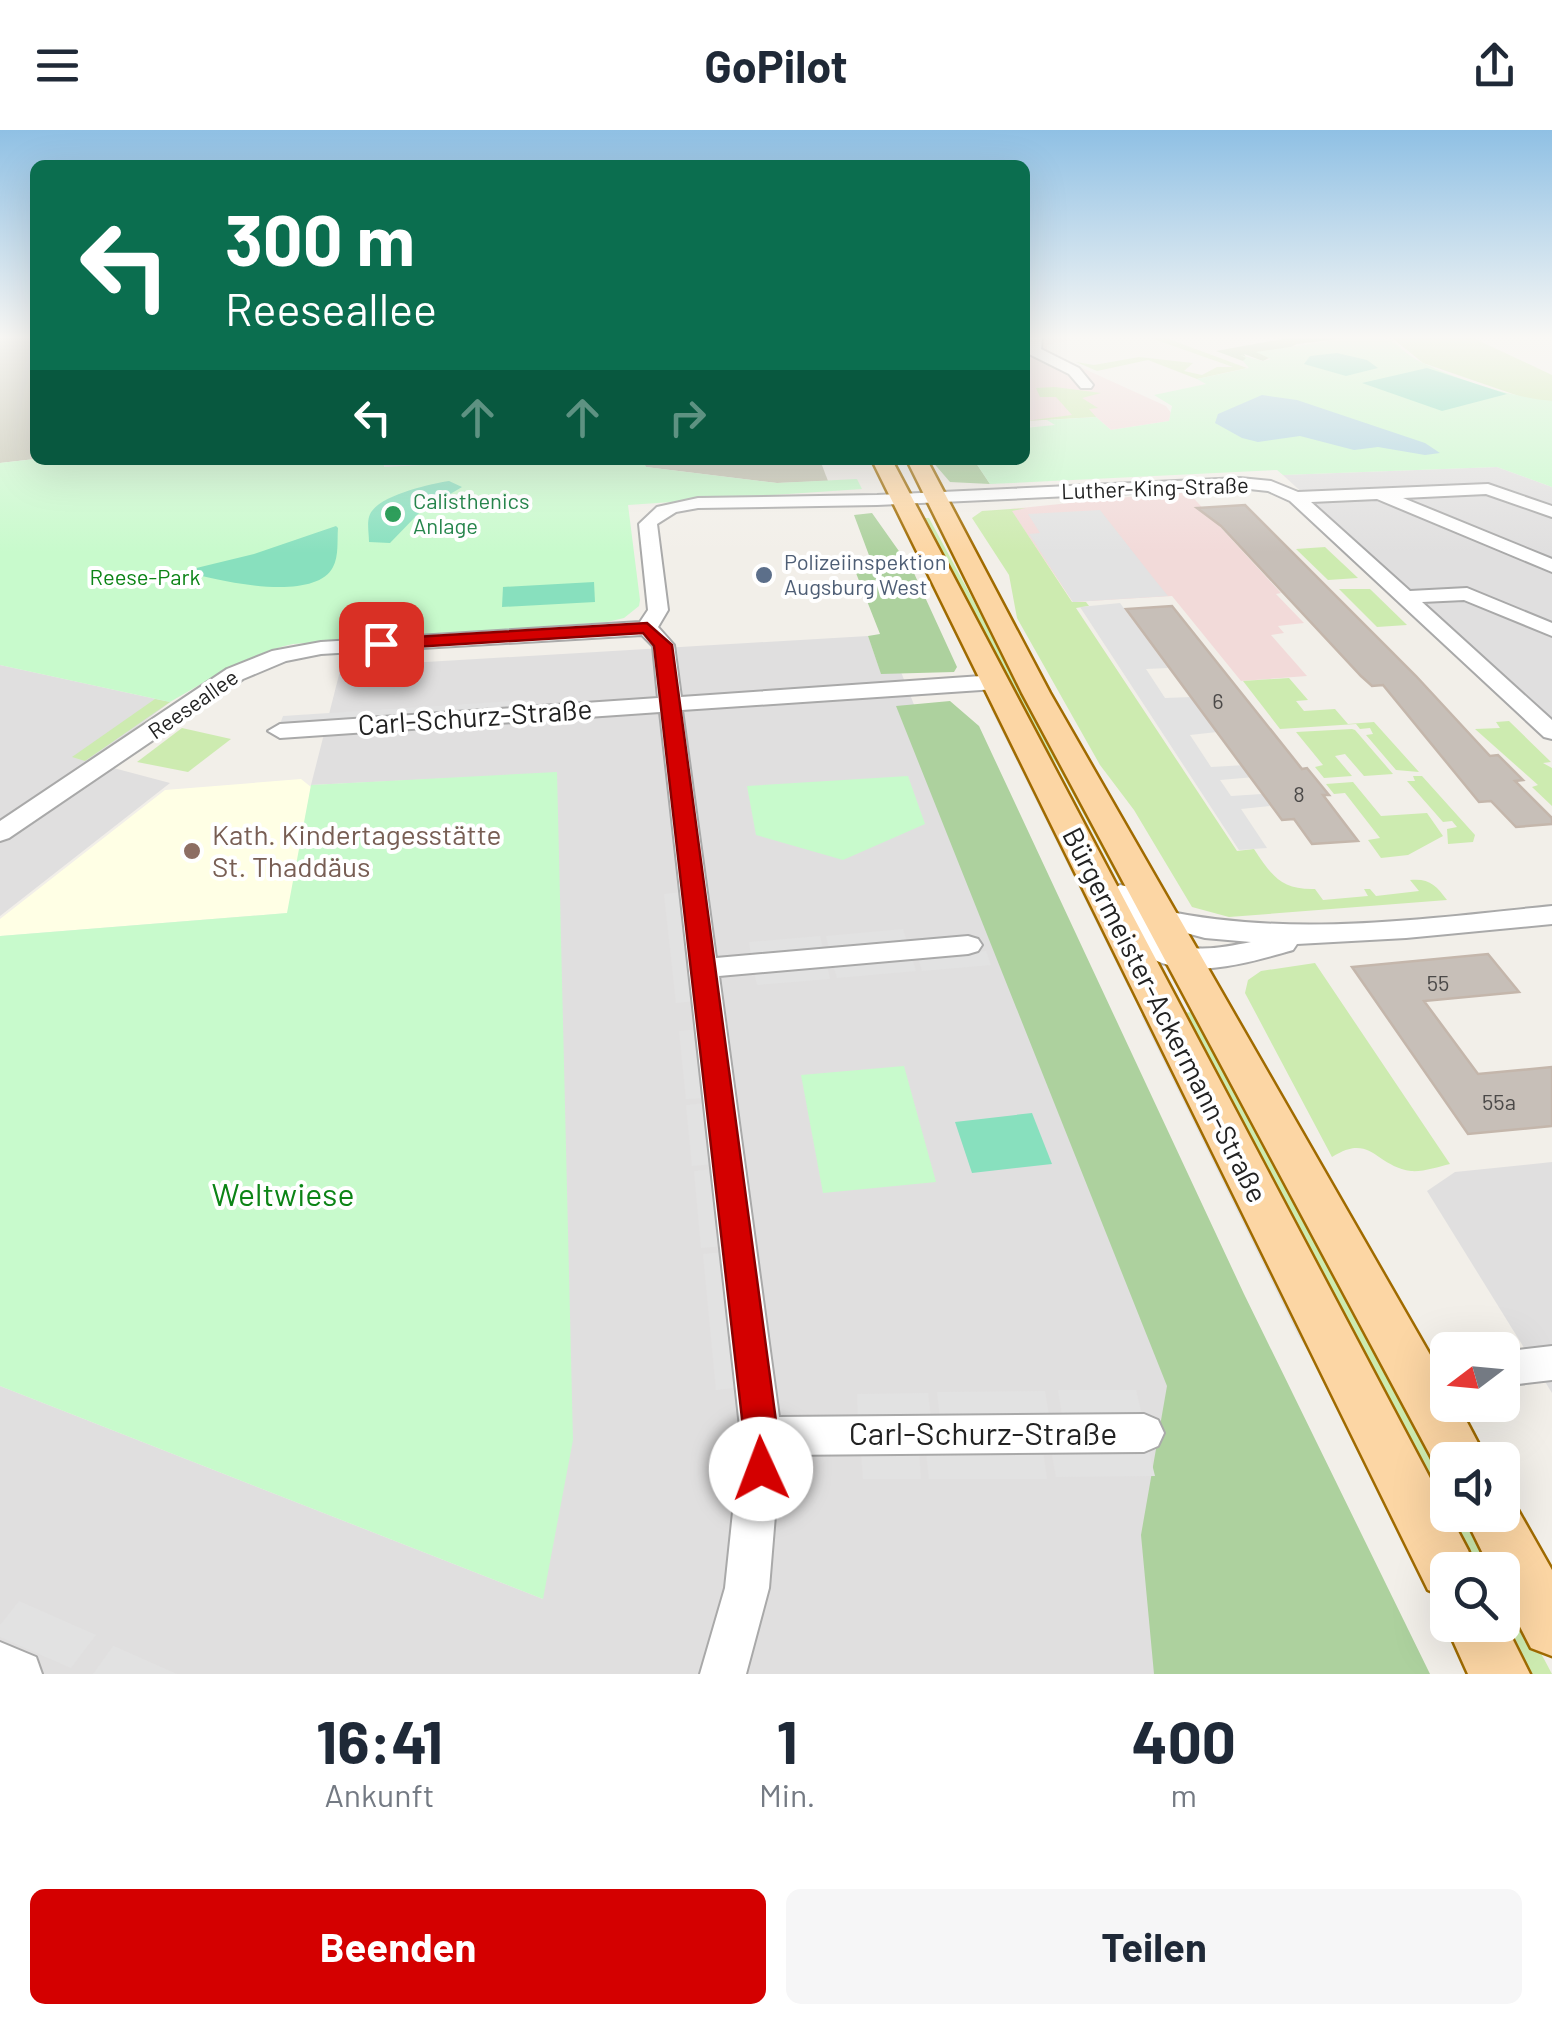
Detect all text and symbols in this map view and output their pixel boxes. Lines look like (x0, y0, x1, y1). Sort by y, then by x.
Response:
icon: menu (30, 38, 85, 93)
text: GoPilot (704, 38, 848, 92)
icon: share (1467, 38, 1522, 93)
text: 300 m (225, 196, 415, 280)
icon: left (60, 200, 190, 330)
text: Reeseallee (225, 281, 437, 335)
icon: left (345, 390, 400, 445)
icon: ahead (450, 390, 505, 445)
icon: ahead (555, 390, 610, 445)
icon: right (660, 390, 715, 445)
street label: Luther-King-Straße (1061, 471, 1249, 503)
place label: Calisthenics Anlage (413, 487, 530, 538)
marker: Calisthenics Anlage (382, 503, 404, 525)
place label: Polizeiinspektion Augsburg West (784, 548, 947, 599)
park label: Reese-Park (90, 563, 200, 589)
marker: Polizeiinspektion Augsburg West (753, 564, 775, 586)
pin (339, 602, 424, 687)
icon: arrive (354, 617, 409, 672)
street label: Reeseallee (143, 663, 242, 744)
house number: 6 (1212, 687, 1224, 713)
street label: Carl-Schurz-Straße (356, 691, 593, 741)
house number: 8 (1293, 780, 1305, 806)
place label: Kath. Kindertagesstätte St. Thaddäus (212, 817, 501, 883)
street label: Bürgermeister-Ackermann-Straße (1056, 821, 1276, 1208)
marker: Kath. Kindertagesstätte St. Thaddäus (181, 840, 203, 862)
house number: 55 (1427, 969, 1449, 995)
house number: 55a (1482, 1088, 1516, 1114)
park label: Weltwiese (211, 1174, 355, 1212)
north arrow (1430, 1332, 1520, 1422)
map controls (1430, 1332, 1520, 1642)
street label: Carl-Schurz-Straße (849, 1413, 1117, 1451)
position arrow (709, 1417, 813, 1521)
button: sound (1430, 1442, 1520, 1532)
button: search (1430, 1552, 1520, 1642)
text: 16:41 (316, 1704, 443, 1776)
text: 1 (777, 1704, 798, 1776)
text: 400 (1131, 1704, 1236, 1776)
text: Ankunft (324, 1775, 435, 1813)
text: Min. (759, 1775, 815, 1813)
text: m (1170, 1775, 1197, 1813)
button: Beenden (30, 1889, 766, 2004)
button: Teilen (786, 1889, 1522, 2004)

